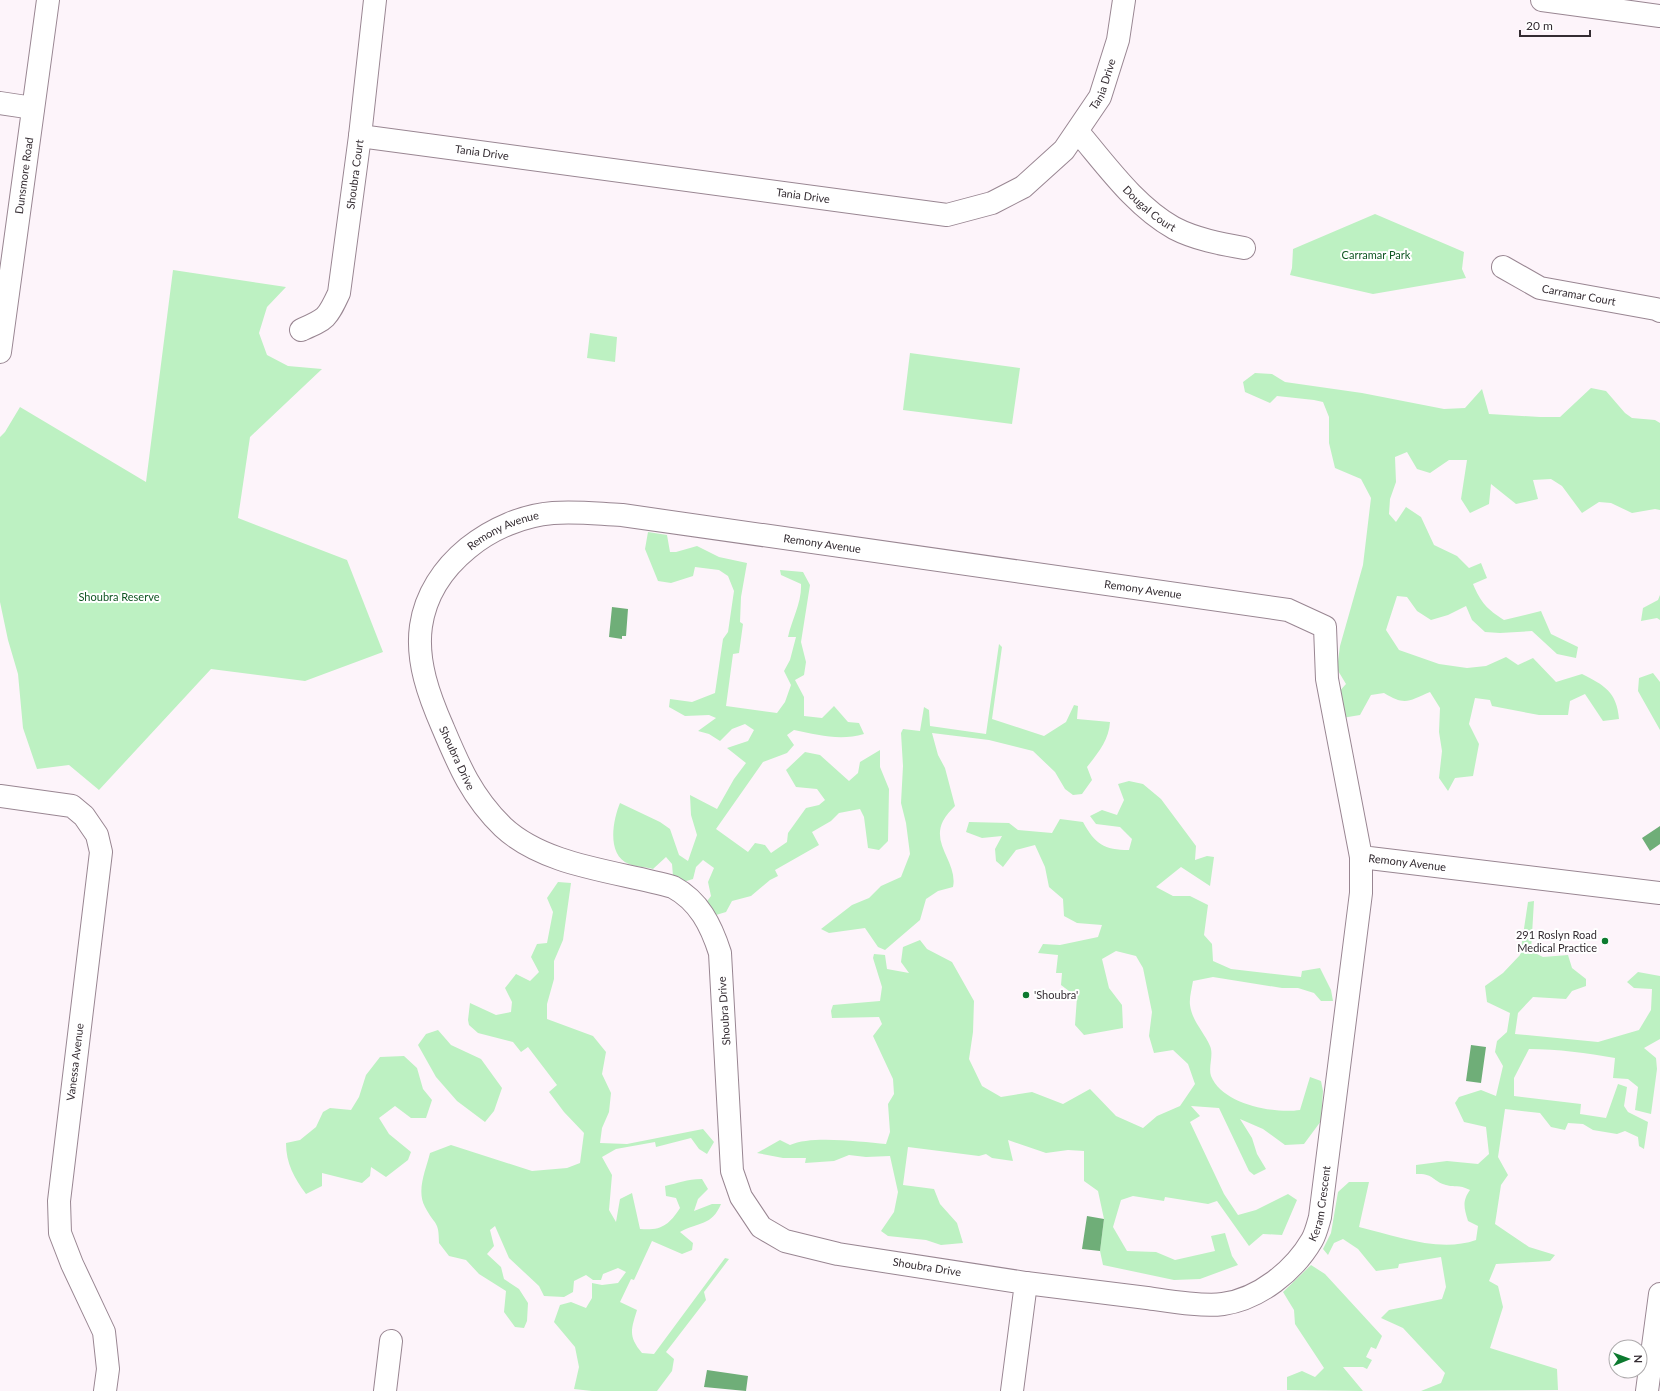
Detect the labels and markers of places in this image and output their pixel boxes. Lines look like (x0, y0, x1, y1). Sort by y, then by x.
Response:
place label: 291 Roslyn Road Medical Practice (1516, 928, 1597, 954)
marker: 291 Roslyn Road Medical Practice (1600, 936, 1610, 946)
place label: 'Shoubra' (1034, 988, 1078, 1001)
marker: 'Shoubra' (1021, 990, 1031, 1000)

